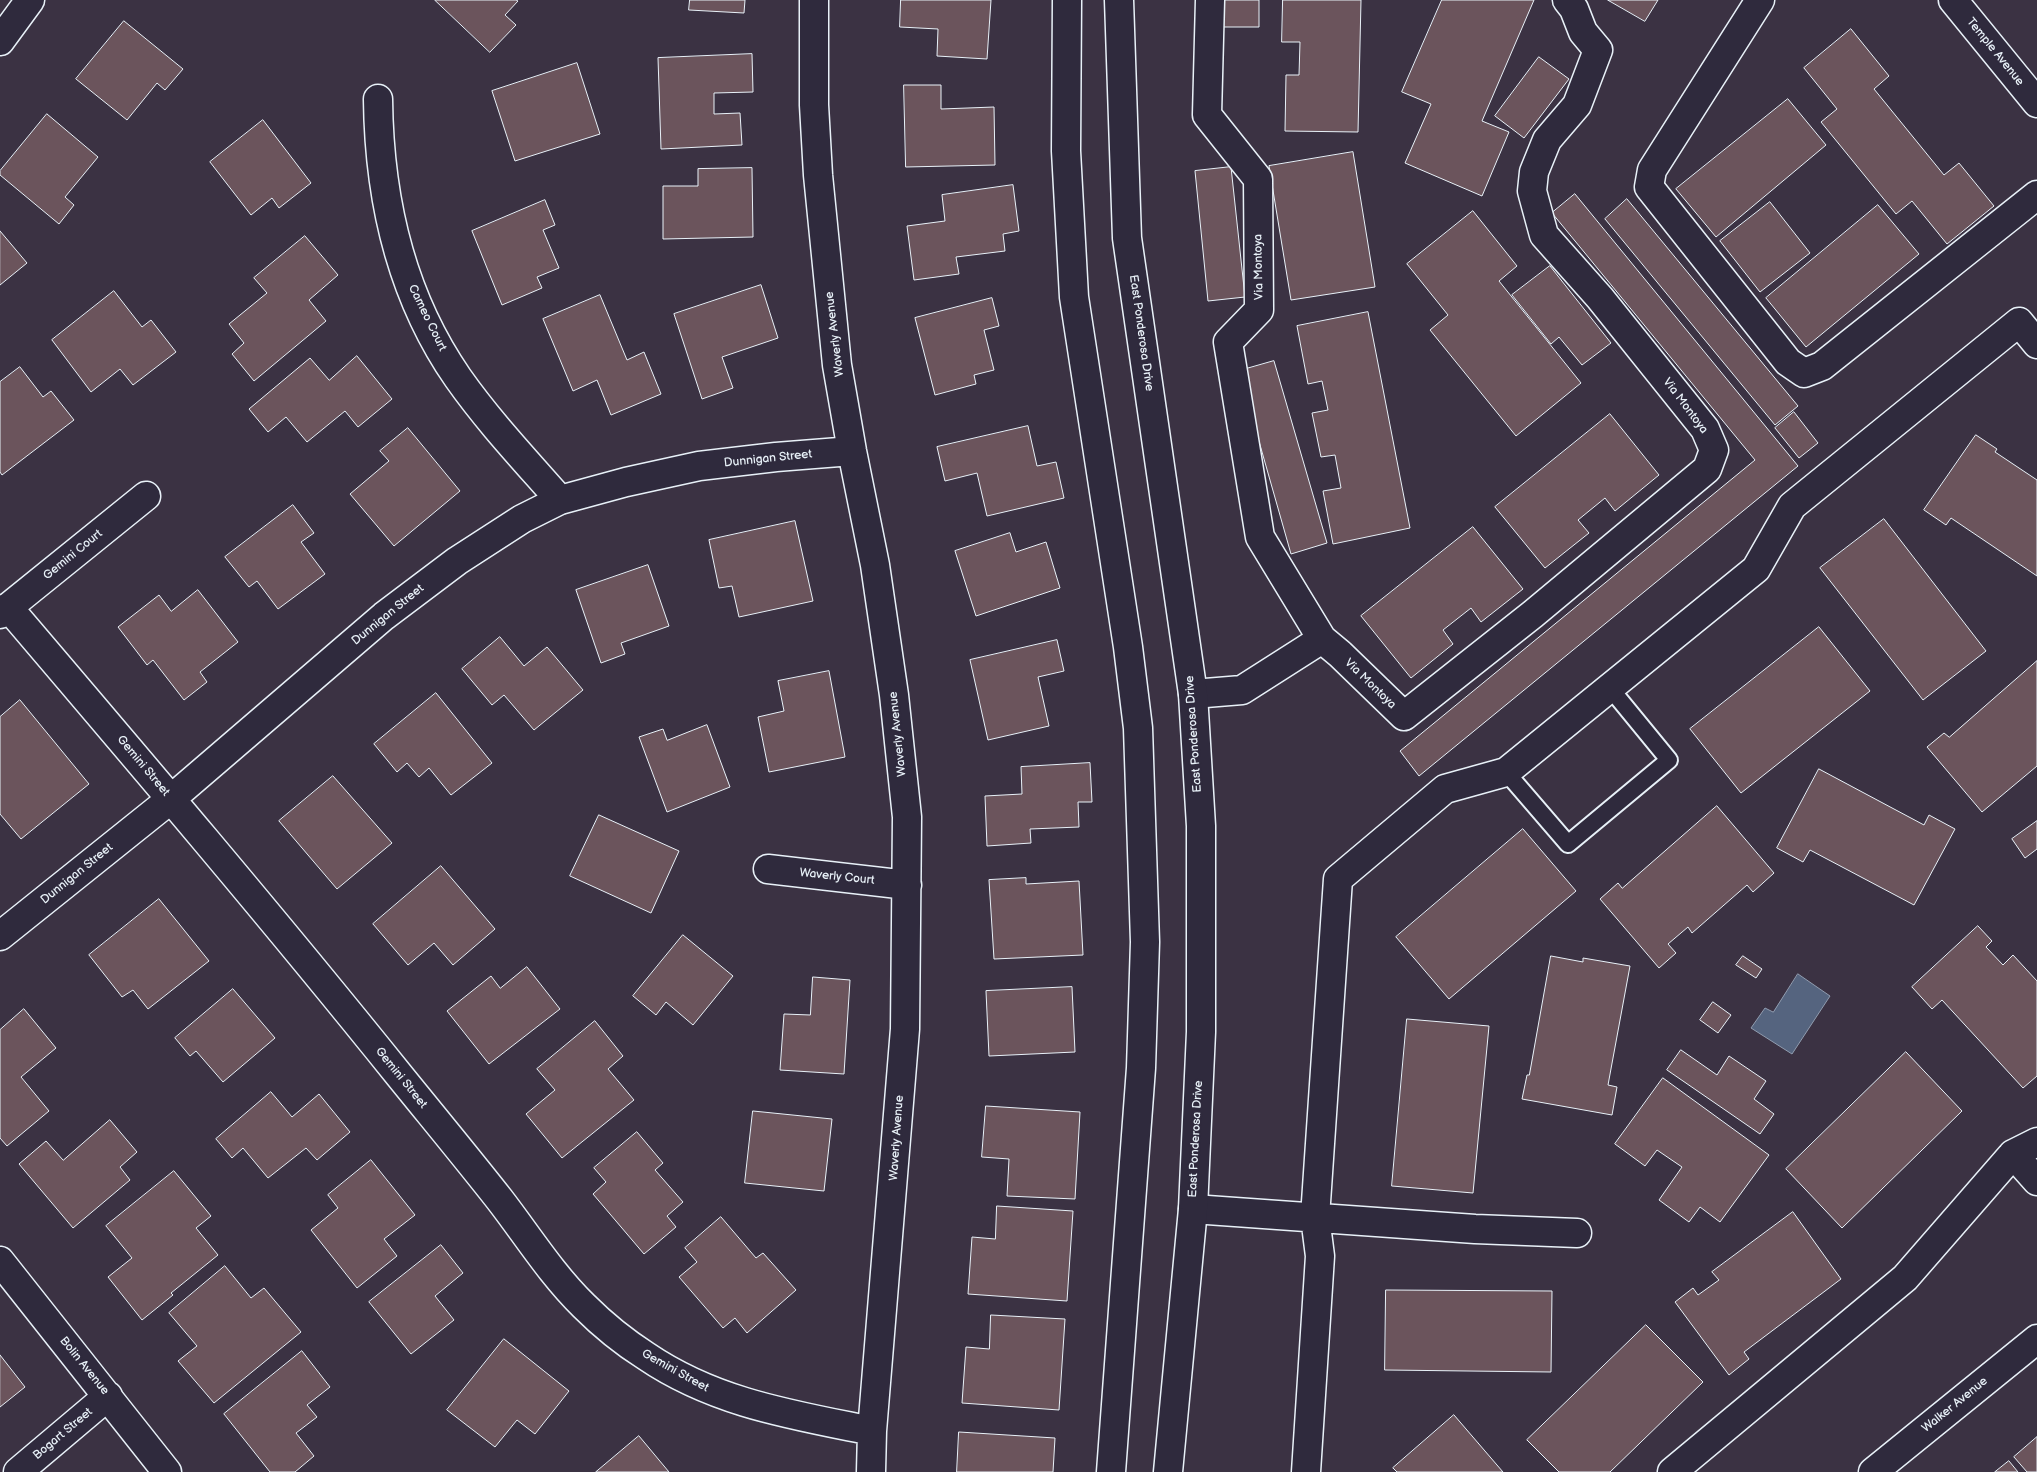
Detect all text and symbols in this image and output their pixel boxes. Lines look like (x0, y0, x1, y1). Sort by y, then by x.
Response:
street label: Temple Avenue (1963, 15, 2027, 89)
street label: Via Montoya (1251, 234, 1267, 300)
street label: East Ponderosa Drive (1126, 274, 1156, 392)
street label: Cameo Court (405, 282, 449, 354)
street label: Waverly Avenue (823, 291, 847, 377)
street label: Via Montoya (1659, 375, 1711, 437)
street label: Dunnigan Street (723, 447, 813, 471)
street label: Gemini Court (41, 527, 105, 583)
street label: Dunnigan Street (349, 582, 427, 648)
street label: Via Montoya (1341, 656, 1399, 712)
street label: East Ponderosa Drive (1183, 675, 1205, 793)
street label: Waverly Avenue (886, 691, 910, 777)
street label: Gemini Street (114, 733, 172, 799)
street label: Dunnigan Street (38, 841, 116, 907)
street label: Waverly Court (799, 866, 875, 888)
street label: Gemini Street (372, 1044, 430, 1112)
street label: East Ponderosa Drive (1186, 1080, 1206, 1198)
street label: Waverly Avenue (887, 1095, 907, 1181)
street label: Bolin Avenue (56, 1334, 112, 1398)
street label: Gemini Street (639, 1347, 711, 1395)
street label: Walker Avenue (1919, 1374, 1991, 1436)
street label: Bogart Street (30, 1405, 96, 1463)

